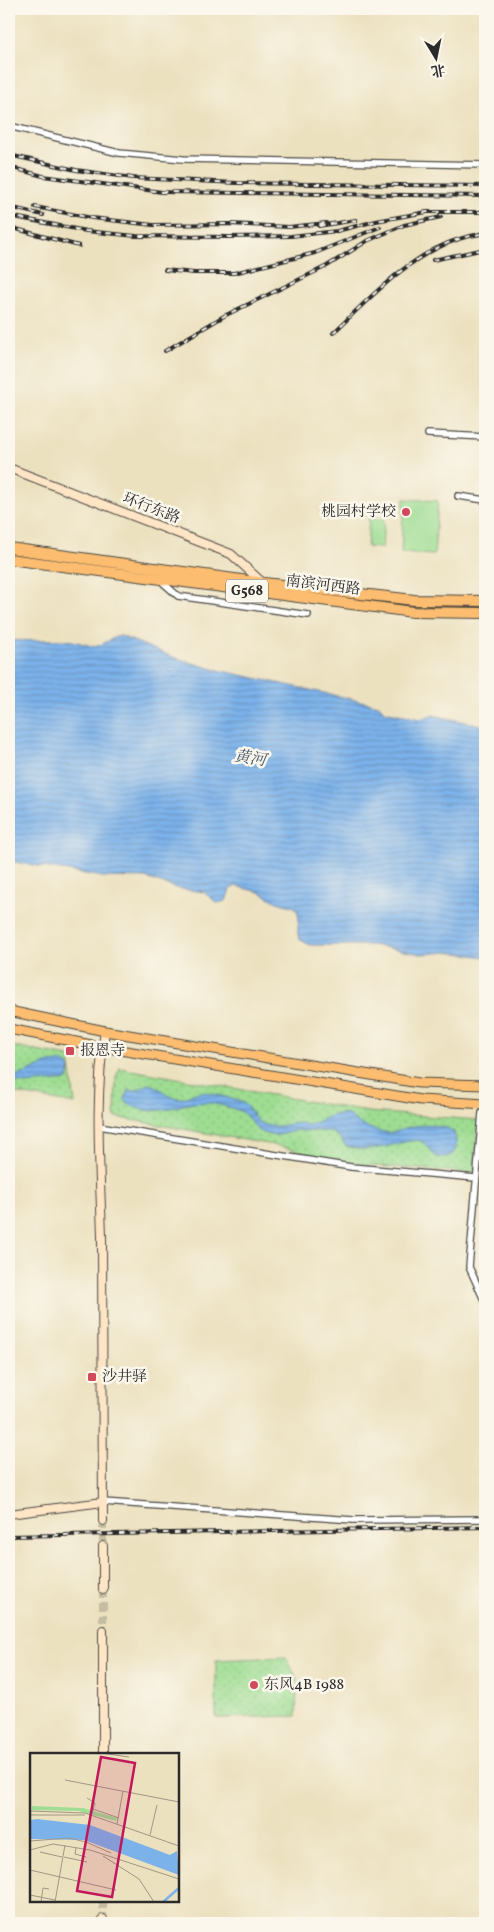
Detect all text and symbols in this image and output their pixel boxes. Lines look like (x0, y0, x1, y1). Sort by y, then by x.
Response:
north arrow (412, 32, 462, 82)
text: 北 (429, 59, 447, 80)
street label: 环行东路 (119, 488, 183, 530)
place label: 桃园村学校 (321, 502, 396, 523)
marker: 桃园村学校 (400, 506, 412, 518)
street label: 南滨河西路 (284, 571, 362, 601)
road number: G568 (226, 580, 268, 602)
water label: 黄河 (232, 746, 270, 773)
place label: 报恩寺 (80, 1041, 125, 1062)
marker: 报恩寺 (64, 1045, 76, 1057)
place label: 沙井驿 (102, 1367, 147, 1388)
marker: 沙井驿 (86, 1371, 98, 1383)
place label: 东风4B 1988 (264, 1675, 344, 1696)
marker: 东风4B 1988 (248, 1679, 260, 1691)
inset map (30, 1753, 179, 1902)

